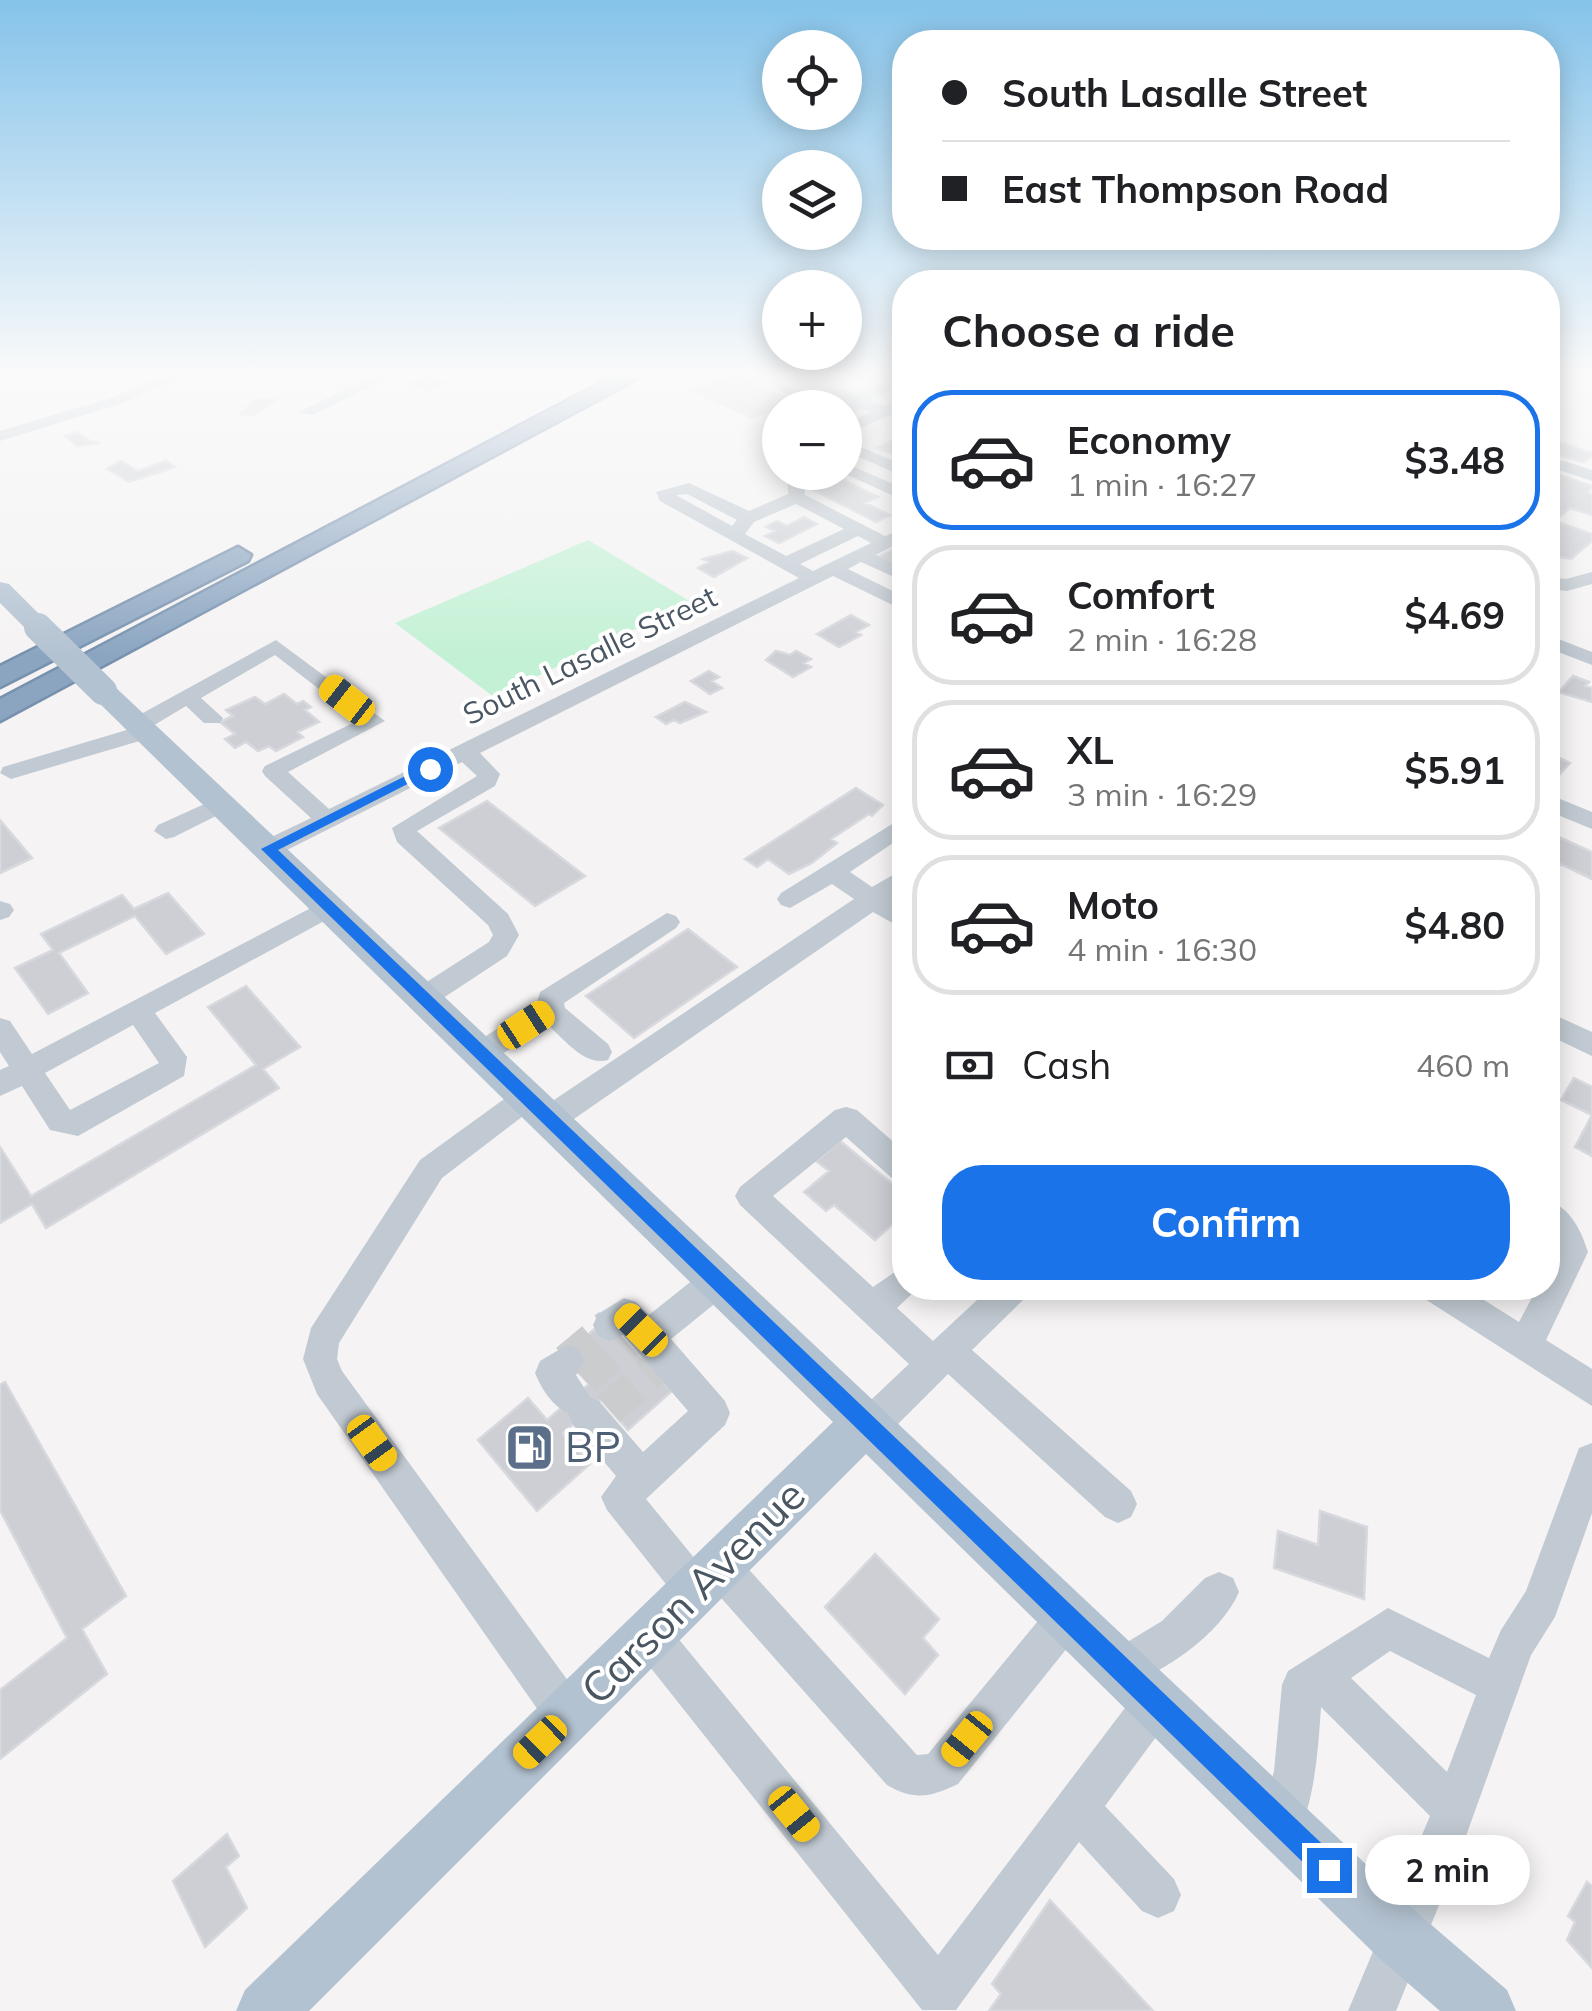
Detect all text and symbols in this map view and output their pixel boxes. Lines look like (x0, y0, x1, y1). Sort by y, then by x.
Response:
map controls (762, 30, 862, 490)
button: locate (762, 30, 862, 130)
text: South Lasalle Street (1002, 69, 1367, 117)
button: layers (762, 150, 862, 250)
text: East Thompson Road (1002, 165, 1389, 213)
button: + (762, 270, 862, 370)
text: Choose a ride (942, 302, 1235, 358)
button: − (762, 390, 862, 490)
icon: car (947, 415, 1037, 505)
text: Economy (1067, 416, 1231, 464)
text: $3.48 (1404, 436, 1505, 484)
text: 1 min · 16:27 (1067, 464, 1257, 504)
icon: car (947, 570, 1037, 660)
text: Comfort (1067, 571, 1215, 619)
street label: South Lasalle Street (456, 577, 723, 733)
text: $4.69 (1404, 591, 1505, 639)
text: 2 min · 16:28 (1067, 619, 1257, 659)
car (314, 670, 380, 730)
icon: car (947, 725, 1037, 815)
text: XL (1067, 726, 1114, 774)
text: $5.91 (1404, 746, 1505, 794)
route start (408, 747, 453, 792)
text: 3 min · 16:29 (1067, 774, 1257, 814)
icon: car (947, 880, 1037, 970)
text: Moto (1067, 881, 1159, 929)
text: $4.80 (1404, 901, 1505, 949)
text: 4 min · 16:30 (1067, 929, 1257, 969)
car (493, 996, 559, 1054)
icon: cash (942, 1038, 997, 1093)
text: Cash (1022, 1041, 1111, 1089)
text: 460 m (1416, 1045, 1510, 1085)
button: Confirm (942, 1165, 1510, 1280)
car (609, 1298, 673, 1362)
car (342, 1410, 402, 1476)
place label: BP (565, 1420, 621, 1473)
fuel station icon: BP (504, 1421, 556, 1473)
street label: Carson Avenue (570, 1469, 816, 1715)
car (936, 1706, 998, 1772)
car (508, 1710, 572, 1774)
car (763, 1781, 825, 1847)
callout: 2 min (1364, 1835, 1529, 1905)
route end (1307, 1848, 1352, 1893)
text: 2 min (1405, 1850, 1490, 1890)

